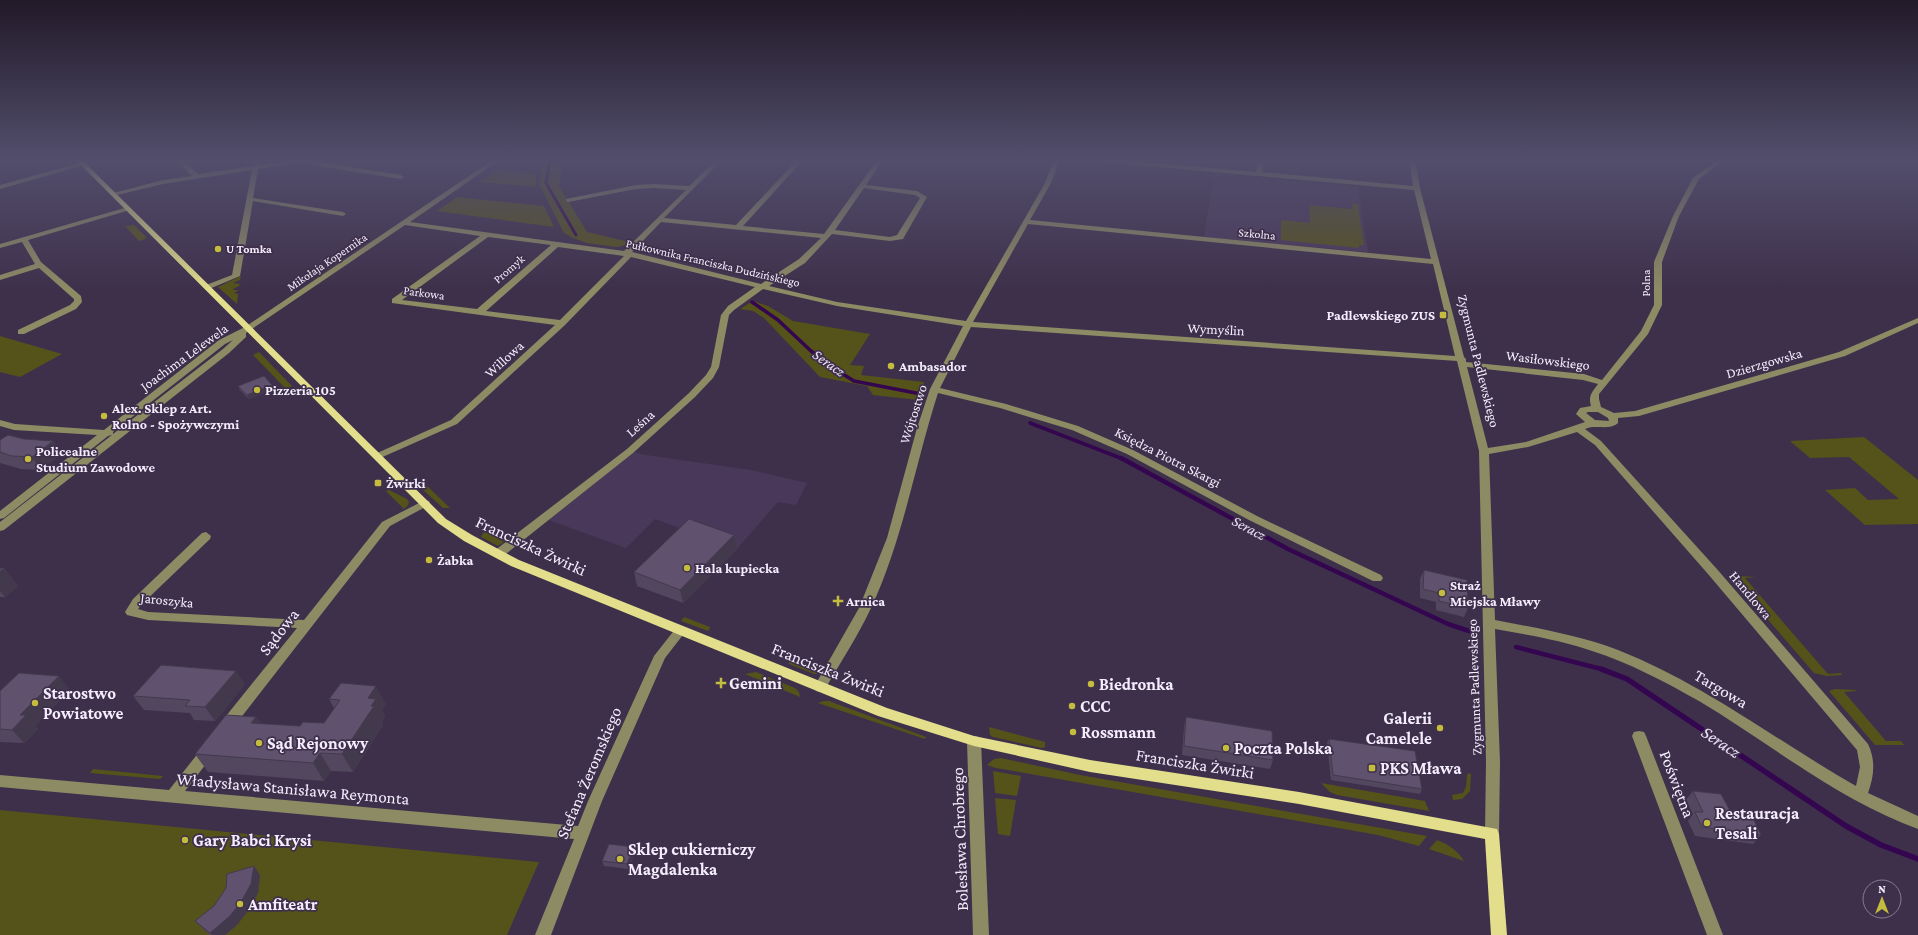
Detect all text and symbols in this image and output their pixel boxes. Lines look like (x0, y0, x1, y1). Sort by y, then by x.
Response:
street label: Szkolna (1238, 225, 1277, 243)
street label: Mikołaja Kopernika (284, 230, 370, 294)
street label: Pułkownika Franciszka Dudzińskiego (625, 236, 801, 290)
place label: U Tomka (226, 242, 272, 256)
marker: U Tomka (213, 244, 223, 254)
street label: Promyk (490, 251, 528, 286)
street label: Polna (1639, 269, 1653, 296)
street label: Parkowa (402, 283, 446, 303)
street label: Zygmunta Padlewskiego (1455, 293, 1503, 429)
place label: Padlewskiego ZUS (1327, 307, 1435, 323)
marker: Padlewskiego ZUS (1438, 310, 1448, 320)
street label: Joachima Lelewela (135, 320, 231, 395)
street label: Wymyślin (1187, 320, 1245, 339)
street label: Willowa (481, 337, 527, 381)
street label: Dzierzgowska (1724, 344, 1804, 381)
water label: Seracz (810, 346, 848, 380)
street label: Wasiłowskiego (1505, 347, 1591, 373)
place label: Ambasador (898, 358, 967, 374)
marker: Ambasador (886, 361, 896, 371)
place label: Pizzeria 105 (265, 382, 336, 398)
street label: Wójtostwo (896, 382, 931, 446)
marker: Pizzeria 105 (252, 385, 262, 395)
place label: Alex. Sklep z Art. Rolno - Spożywczymi (111, 400, 239, 432)
street label: Leśna (623, 406, 658, 440)
marker: Alex. Sklep z Art. Rolno - Spożywczymi (99, 411, 109, 421)
street label: Księdza Piotra Skargi (1112, 423, 1224, 491)
place label: Policealne Studium Zawodowe (36, 443, 155, 475)
marker: Policealne Studium Zawodowe (23, 454, 33, 464)
place label: Żwirki (386, 475, 426, 491)
marker: Żwirki (373, 478, 383, 488)
street label: Franciszka Żwirki (473, 512, 590, 580)
water label: Seracz (1230, 513, 1269, 544)
place label: Żabka (437, 552, 474, 568)
marker: Żabka (424, 555, 434, 565)
place label: Hala kupiecka (695, 560, 780, 576)
marker: Hala kupiecka (682, 563, 692, 573)
street label: Handlowa (1726, 568, 1776, 623)
place label: Straż Miejska Mławy (1450, 577, 1541, 610)
marker: Straż Miejska Mławy (1437, 588, 1447, 598)
street label: Jaroszyka (138, 589, 195, 611)
place label: Arnica (845, 593, 885, 609)
marker: Arnica (833, 596, 843, 606)
street label: Sądowa (255, 605, 303, 659)
street label: Zygmunta Padlewskiego (1464, 619, 1484, 755)
street label: Franciszka Żwirki (769, 639, 887, 701)
street label: Targowa (1691, 666, 1751, 712)
place label: Gemini (729, 674, 782, 693)
place label: Biedronka (1099, 675, 1174, 694)
marker: Gemini (716, 678, 726, 688)
marker: Biedronka (1086, 679, 1096, 689)
place label: Starostwo Powiatowe (43, 684, 124, 723)
place label: CCC (1080, 697, 1111, 716)
marker: Starostwo Powiatowe (30, 698, 40, 708)
marker: CCC (1067, 701, 1077, 711)
street label: Stefana Żeromskiego (553, 704, 625, 842)
place label: Galerii Camelele (1365, 709, 1432, 748)
water label: Seracz (1698, 722, 1744, 762)
place label: Rossmann (1081, 723, 1156, 742)
marker: Galerii Camelele (1435, 723, 1445, 733)
marker: Rossmann (1068, 727, 1078, 737)
place label: Sąd Rejonowy (267, 734, 369, 754)
marker: Sąd Rejonowy (254, 738, 264, 748)
place label: Poczta Polska (1234, 739, 1333, 758)
marker: Poczta Polska (1221, 743, 1231, 753)
street label: Franciszka Żwirki (1134, 745, 1256, 783)
street label: Poświętna (1656, 748, 1699, 820)
place label: PKS Mława (1380, 759, 1462, 778)
marker: PKS Mława (1367, 763, 1377, 773)
street label: Bolesława Chrobrego (948, 767, 972, 911)
street label: Władysława Stanisława Reymonta (176, 769, 410, 809)
place label: Restauracja Tesali (1715, 804, 1800, 843)
marker: Restauracja Tesali (1702, 818, 1712, 828)
place label: Gary Babci Krysi (193, 831, 312, 850)
marker: Gary Babci Krysi (180, 835, 190, 845)
place label: Sklep cukierniczy Magdalenka (628, 840, 756, 879)
marker: Sklep cukierniczy Magdalenka (615, 854, 625, 864)
north arrow (1862, 879, 1902, 919)
text: N (1878, 883, 1886, 895)
place label: Amfiteatr (247, 895, 318, 914)
marker: Amfiteatr (235, 899, 245, 909)

